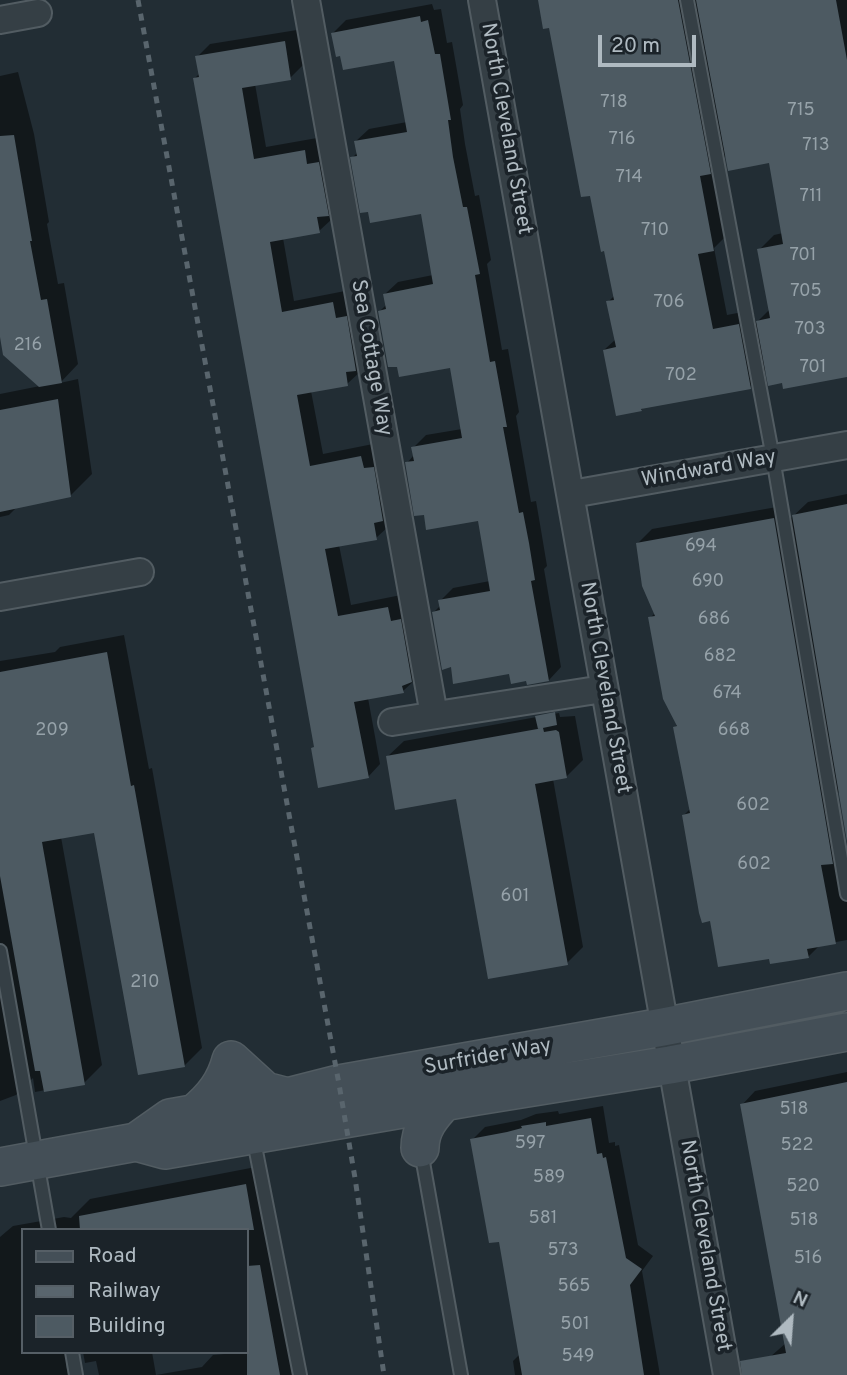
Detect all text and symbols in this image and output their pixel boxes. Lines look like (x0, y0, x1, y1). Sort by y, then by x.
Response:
street label: North Cleveland Street (474, 21, 536, 237)
scale bar (602, 21, 700, 65)
text: 20 m (611, 33, 660, 60)
house number: 718 (600, 92, 628, 114)
house number: 715 (787, 100, 815, 122)
house number: 716 (608, 129, 636, 151)
house number: 713 (802, 135, 830, 157)
house number: 714 (615, 167, 643, 189)
house number: 711 (799, 186, 823, 208)
house number: 710 (641, 220, 669, 242)
house number: 701 (789, 245, 817, 267)
street label: Sea Cottage Way (344, 278, 396, 438)
house number: 705 (790, 281, 822, 303)
house number: 706 (653, 292, 685, 314)
house number: 703 (794, 319, 826, 341)
house number: 216 (14, 335, 42, 357)
house number: 701 (799, 357, 827, 379)
house number: 702 (665, 365, 697, 387)
street label: Windward Way (640, 446, 778, 494)
house number: 694 (685, 536, 717, 558)
house number: 690 (692, 571, 724, 593)
street label: North Cleveland Street (573, 580, 635, 796)
house number: 686 (698, 609, 730, 631)
house number: 682 (704, 646, 736, 668)
house number: 674 (712, 683, 742, 705)
house number: 209 (35, 720, 69, 742)
house number: 668 (718, 720, 750, 742)
house number: 602 (736, 795, 770, 817)
house number: 602 (737, 854, 771, 876)
house number: 601 (500, 886, 530, 908)
house number: 210 (130, 972, 160, 994)
street label: Surfrider Way (422, 1034, 554, 1082)
house number: 518 (780, 1099, 808, 1121)
house number: 597 (515, 1133, 545, 1155)
house number: 522 (780, 1135, 814, 1157)
street label: North Cleveland Street (673, 1138, 735, 1354)
house number: 589 (533, 1167, 565, 1189)
house number: 520 (786, 1176, 820, 1198)
house number: 581 (529, 1208, 557, 1230)
house number: 518 (790, 1210, 818, 1232)
legend (21, 1228, 248, 1354)
house number: 573 (548, 1240, 578, 1262)
text: Road (88, 1243, 137, 1270)
house number: 516 (794, 1248, 822, 1270)
house number: 565 (557, 1276, 591, 1298)
text: Railway (88, 1278, 161, 1305)
north arrow (756, 1284, 826, 1354)
text: N (789, 1286, 811, 1314)
text: Building (88, 1313, 166, 1340)
house number: 501 (560, 1314, 590, 1336)
house number: 549 (561, 1346, 595, 1368)

